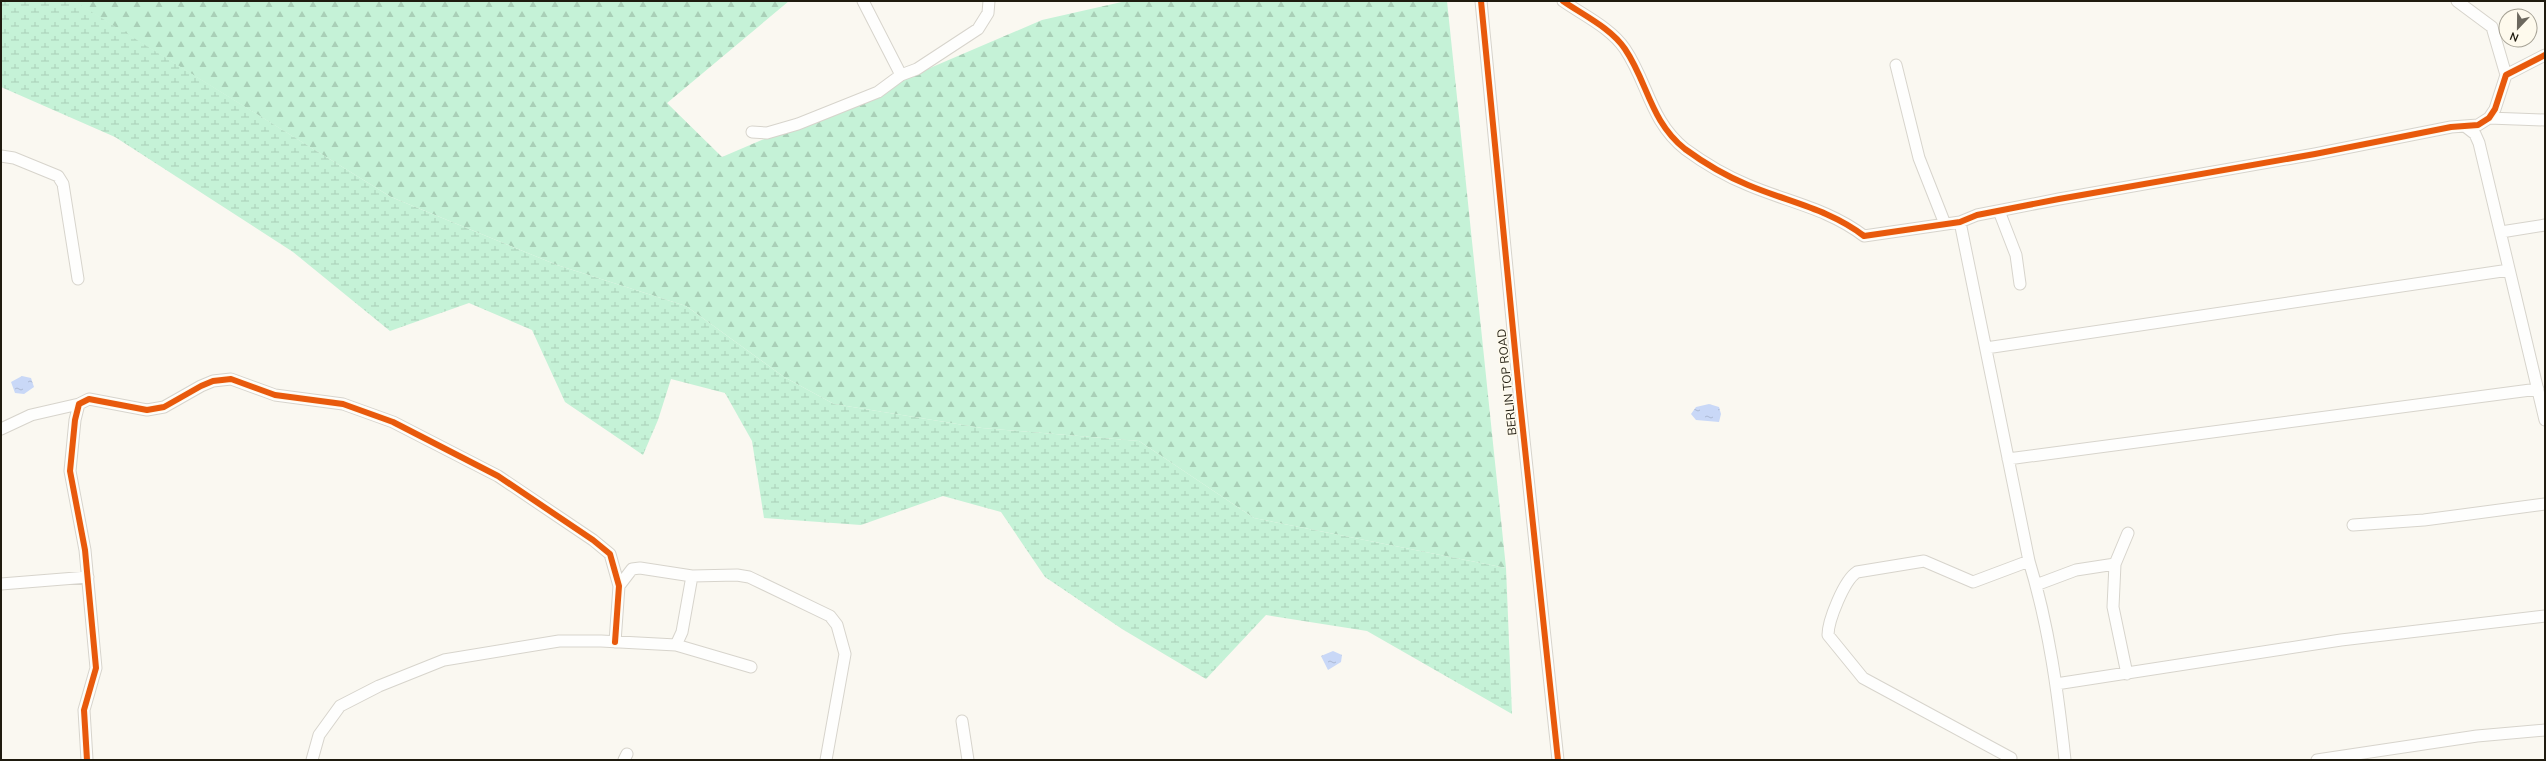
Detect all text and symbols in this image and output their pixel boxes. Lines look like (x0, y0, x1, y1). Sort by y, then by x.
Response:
north arrow (2498, 8, 2538, 48)
text: N (2508, 29, 2521, 45)
street label: BERLIN TOP ROAD (1493, 328, 1520, 436)

